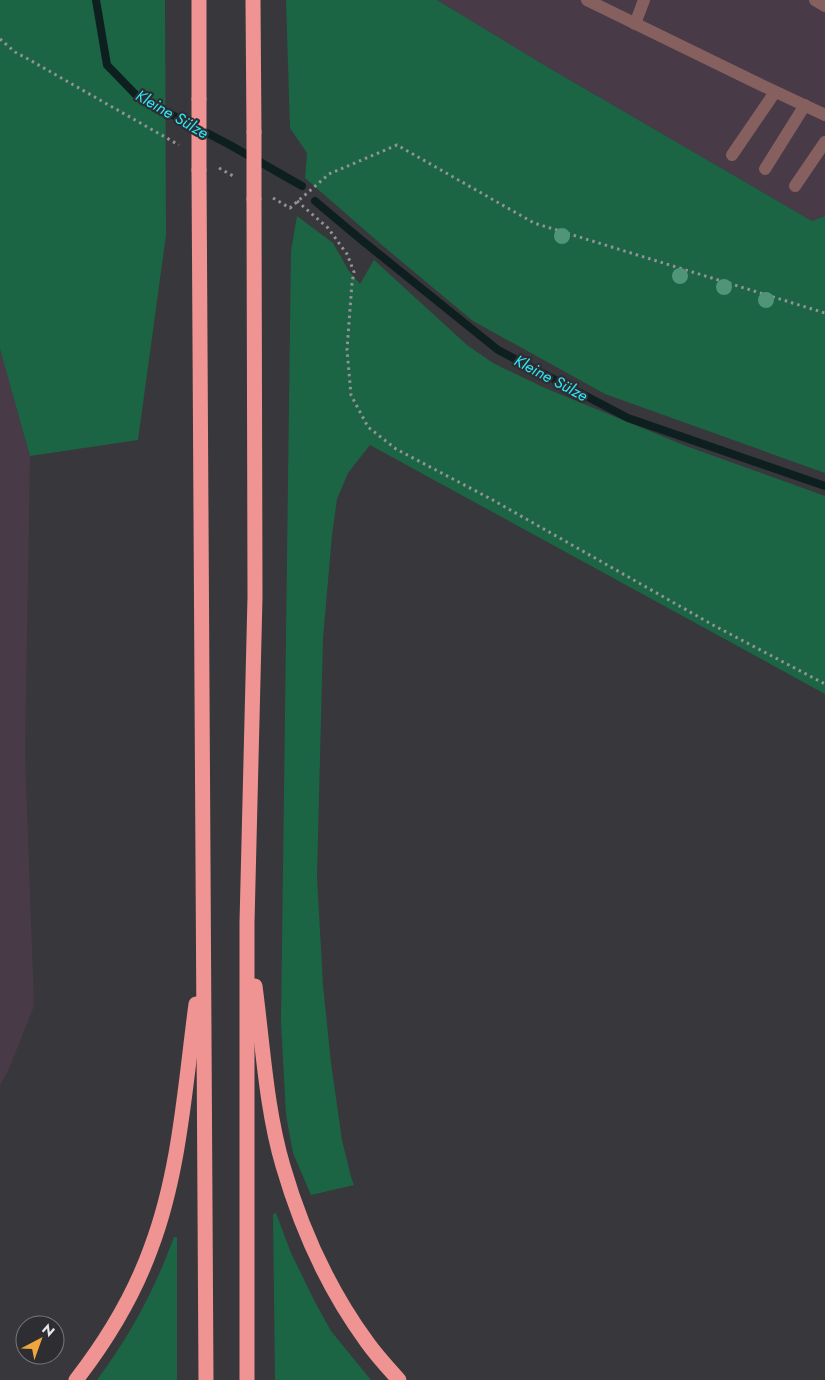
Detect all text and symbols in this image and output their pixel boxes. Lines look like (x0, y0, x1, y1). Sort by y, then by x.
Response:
water label: Kleine Sülze (131, 84, 213, 144)
water label: Kleine Sülze (510, 349, 592, 407)
north arrow (15, 1315, 65, 1365)
text: N (38, 1319, 59, 1341)

